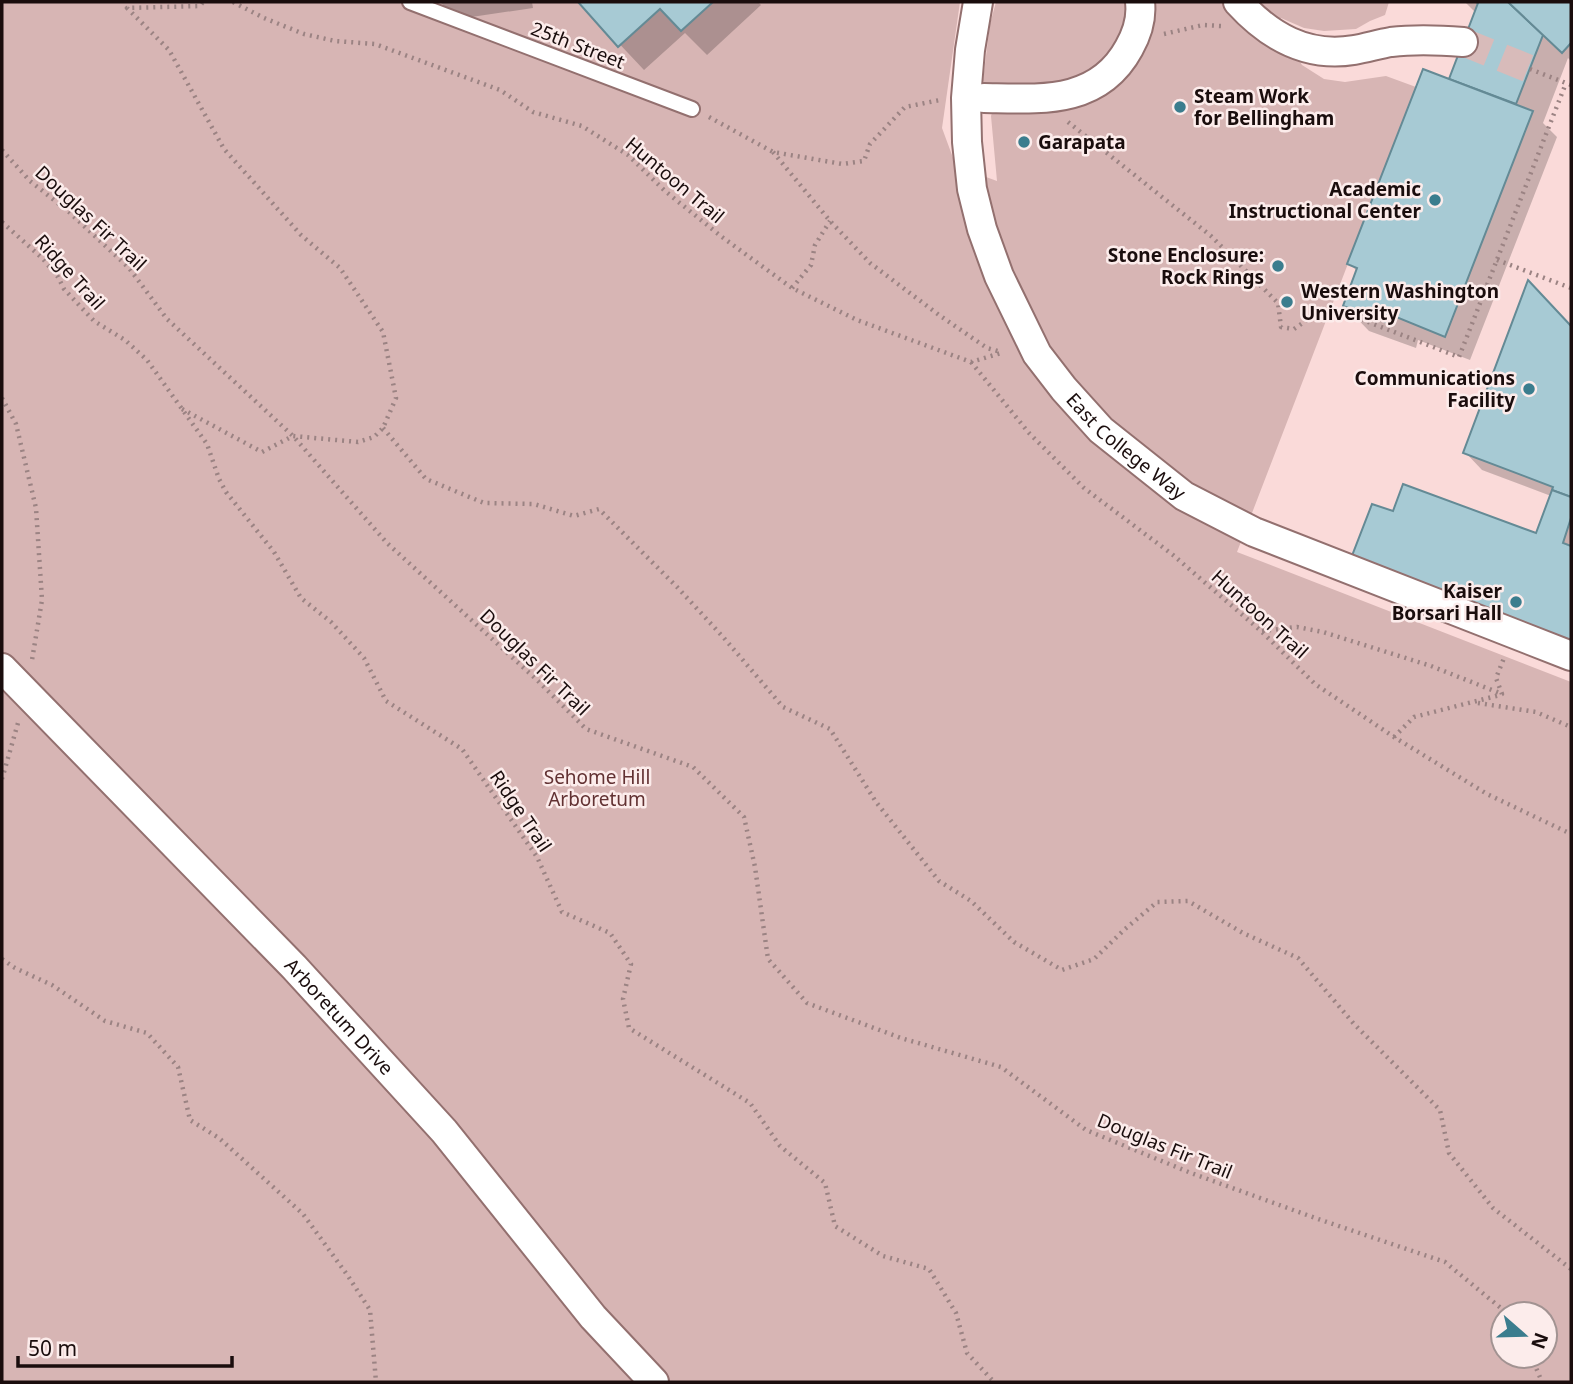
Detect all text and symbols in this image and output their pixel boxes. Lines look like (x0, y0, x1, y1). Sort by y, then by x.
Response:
street label: 25th Street (527, 15, 629, 75)
place label: Steam Work for Bellingham (1194, 83, 1334, 131)
marker: Steam Work for Bellingham (1172, 99, 1188, 115)
place label: Garapata (1038, 129, 1126, 155)
street label: Huntoon Trail (620, 131, 730, 229)
marker: Garapata (1016, 134, 1032, 150)
street label: Douglas Fir Trail (30, 160, 152, 276)
place label: Academic Instructional Center (1229, 176, 1422, 224)
marker: Academic Instructional Center (1427, 192, 1443, 208)
street label: Ridge Trail (29, 229, 111, 315)
place label: Stone Enclosure: Rock Rings (1108, 242, 1264, 290)
marker: Stone Enclosure: Rock Rings (1270, 258, 1286, 274)
place label: Western Washington University (1301, 278, 1499, 326)
marker: Western Washington University (1279, 294, 1295, 310)
place label: Communications Facility (1355, 365, 1515, 413)
marker: Communications Facility (1521, 381, 1537, 397)
street label: East College Way (1060, 387, 1192, 506)
street label: Huntoon Trail (1206, 564, 1314, 664)
place label: Kaiser Borsari Hall (1392, 578, 1502, 626)
marker: Kaiser Borsari Hall (1508, 594, 1524, 610)
street label: Douglas Fir Trail (474, 603, 596, 721)
park label: Sehome Hill Arboretum (544, 764, 650, 812)
street label: Ridge Trail (484, 765, 558, 857)
street label: Arboretum Drive (279, 952, 399, 1081)
street label: Douglas Fir Trail (1094, 1107, 1236, 1185)
north arrow (1489, 1300, 1559, 1370)
scale bar (18, 1324, 231, 1368)
text: N (1525, 1329, 1555, 1353)
text: 50 m (28, 1334, 77, 1362)

